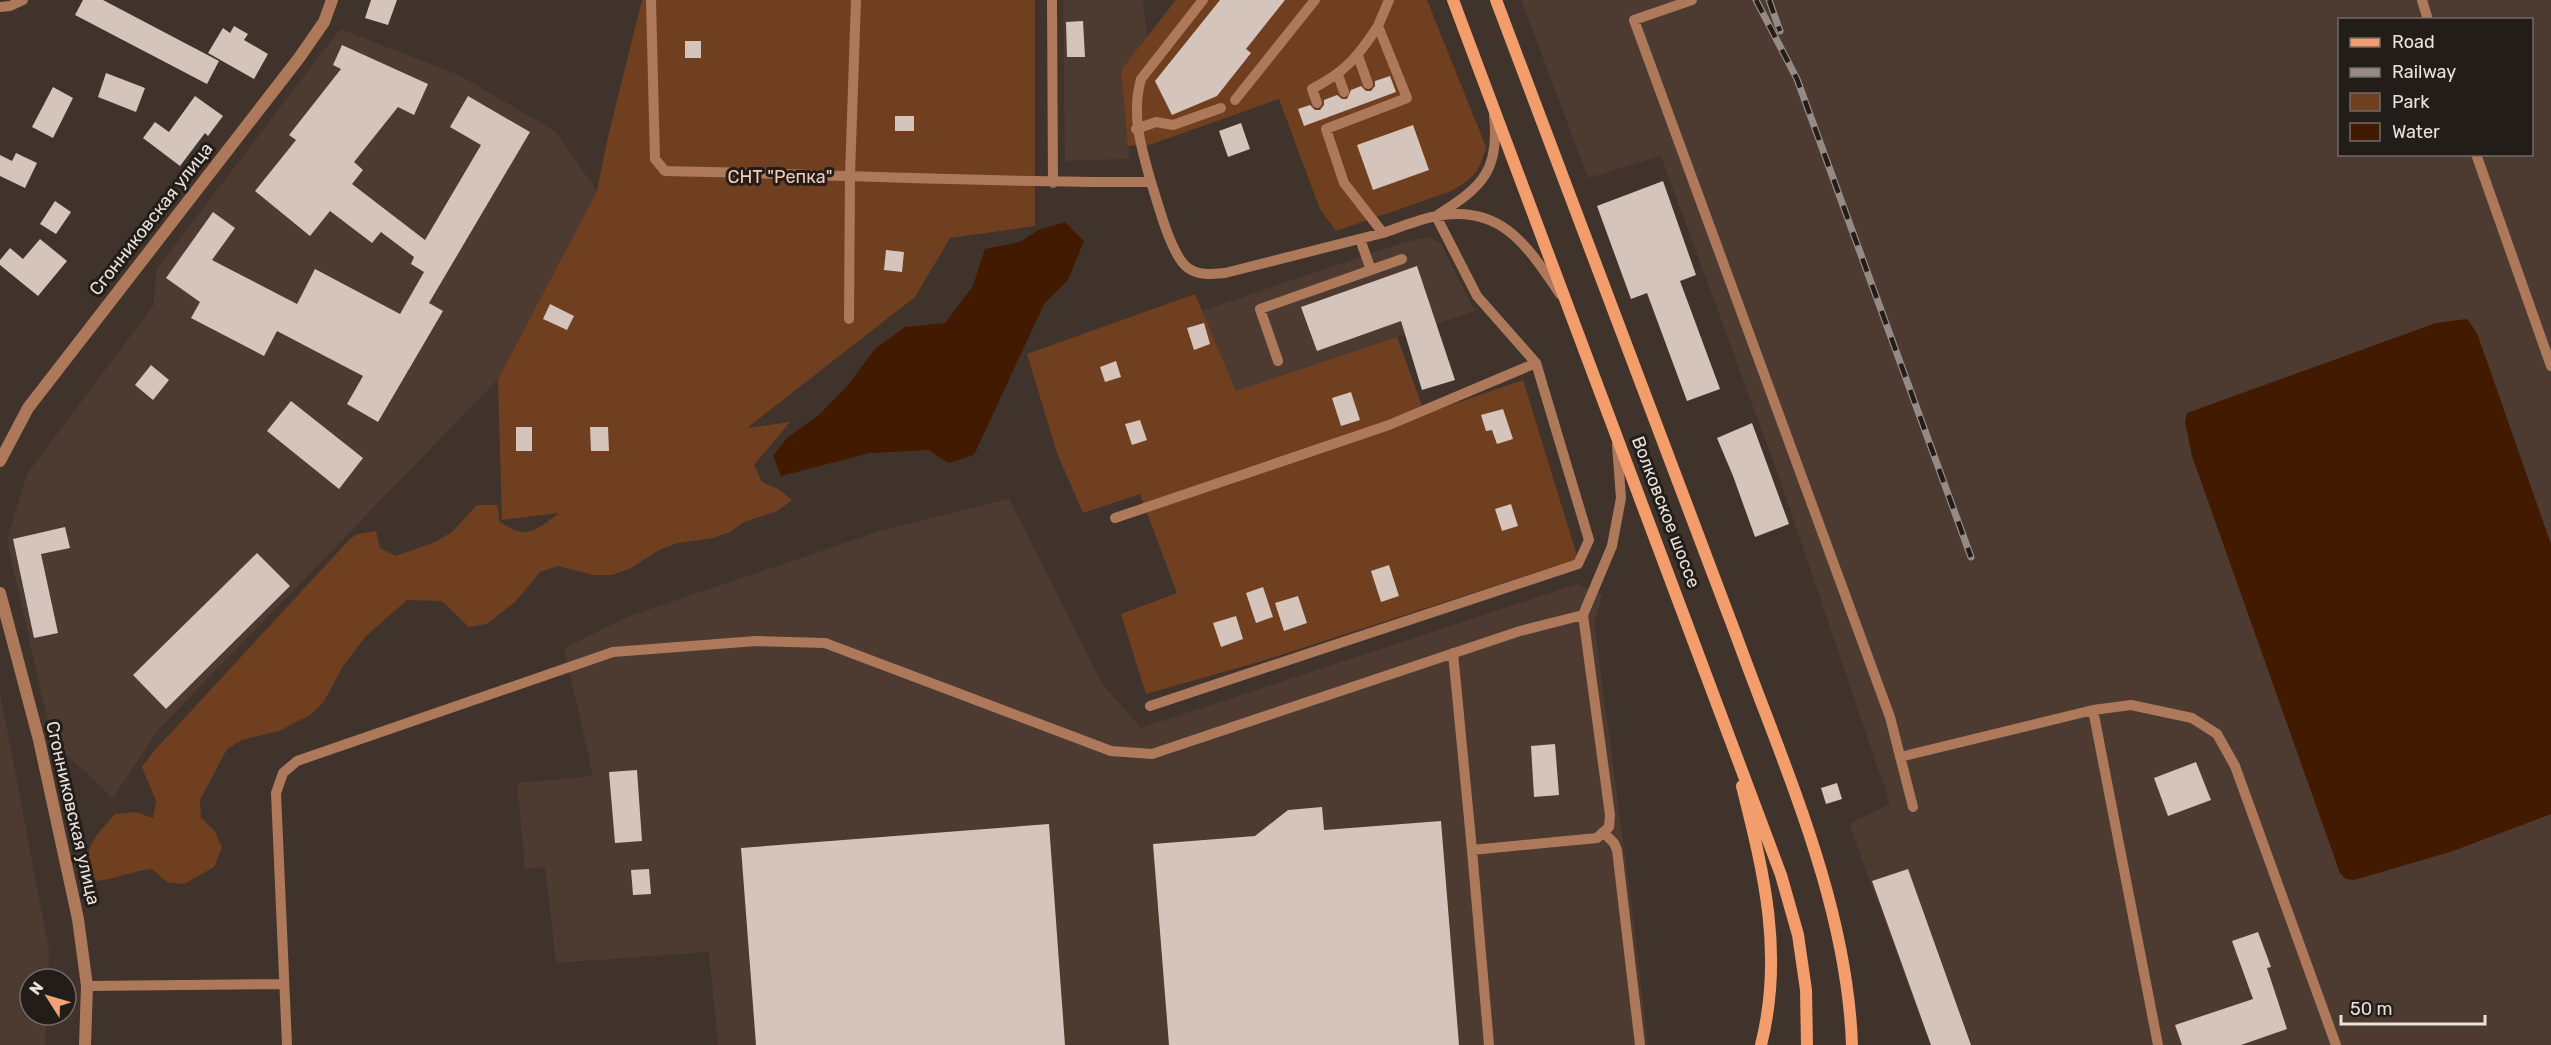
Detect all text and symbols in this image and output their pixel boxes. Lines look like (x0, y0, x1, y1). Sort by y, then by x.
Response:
legend (2338, 18, 2533, 156)
text: Road (2392, 31, 2435, 53)
text: Railway (2392, 61, 2456, 83)
text: Park (2392, 91, 2430, 113)
text: Water (2392, 121, 2440, 143)
street label: Сгонниковская улица (84, 138, 218, 300)
park label: СНТ "Репка" (727, 166, 833, 188)
street label: Волковское шоссе (1627, 433, 1705, 591)
street label: Сгонниковская улица (41, 719, 105, 907)
north arrow (18, 967, 78, 1027)
text: N (25, 978, 47, 999)
scale bar (2341, 988, 2485, 1026)
text: 50 m (2350, 998, 2393, 1020)

